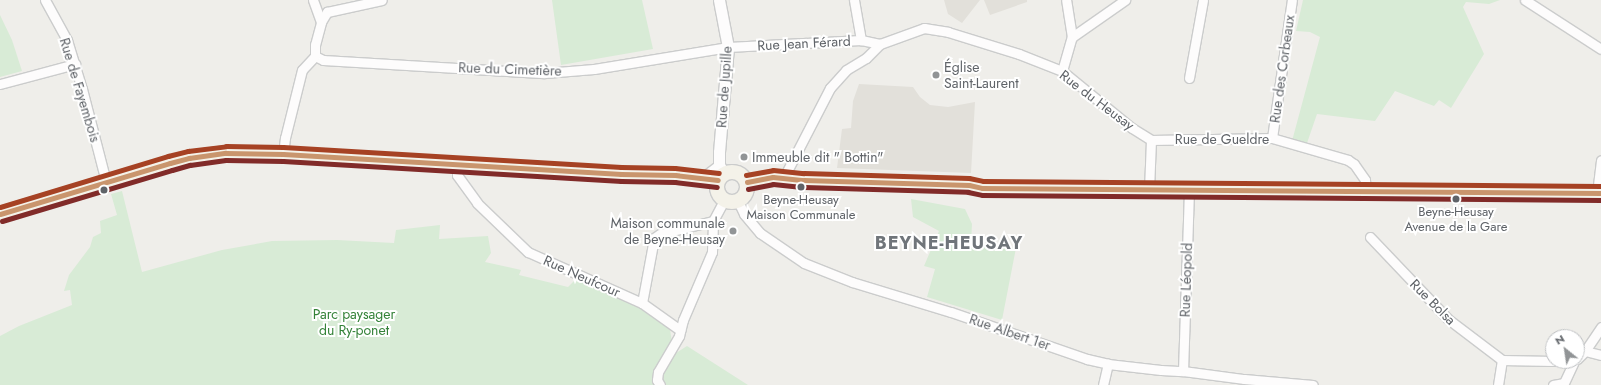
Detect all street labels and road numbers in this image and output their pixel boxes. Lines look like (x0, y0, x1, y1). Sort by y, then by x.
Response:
street label: Rue des Corbeaux (1266, 14, 1298, 124)
street label: Rue Jean Férard (757, 32, 851, 54)
street label: Rue de Fayembois (56, 36, 104, 144)
street label: Rue de Jupille (713, 46, 735, 128)
street label: Rue du Cimetière (458, 59, 562, 79)
street label: Rue du Heusay (1056, 66, 1138, 134)
street label: Rue de Gueldre (1175, 131, 1269, 147)
street label: Rue Léopold (1176, 242, 1196, 318)
street label: Rue Neufcour (541, 252, 623, 300)
street label: Rue Bolsa (1407, 276, 1459, 328)
street label: Rue Albert 1er (967, 310, 1053, 354)

